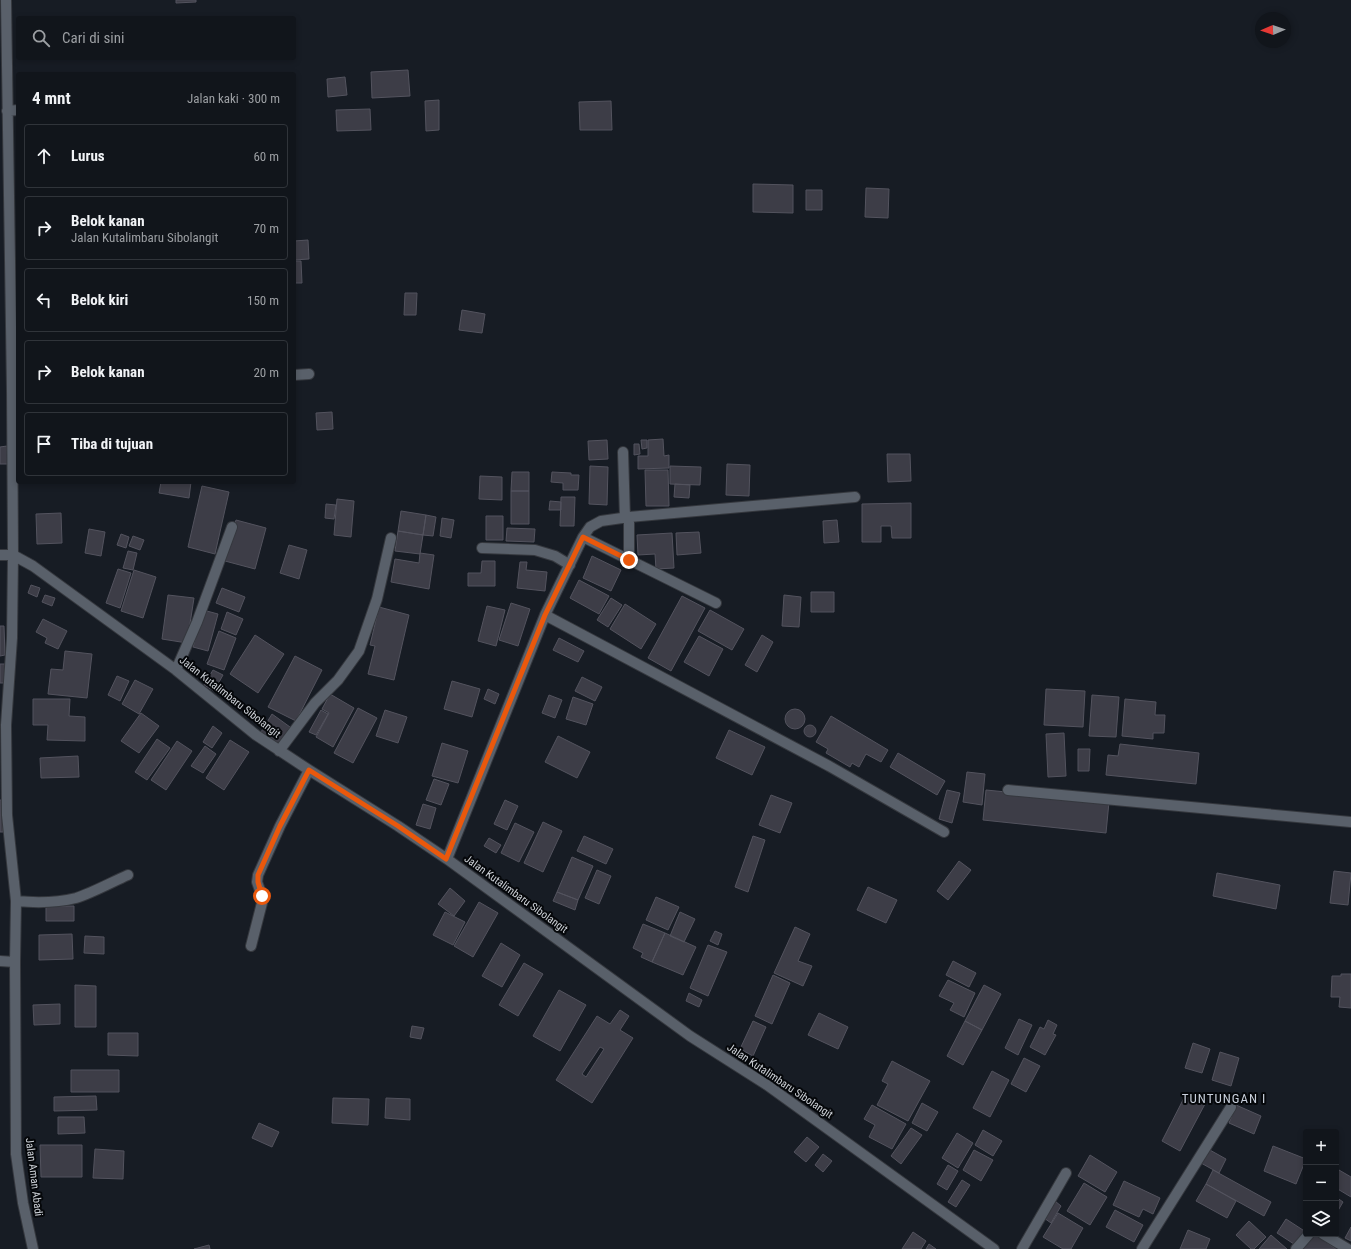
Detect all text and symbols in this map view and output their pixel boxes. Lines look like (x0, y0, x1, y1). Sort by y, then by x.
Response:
north arrow (1255, 12, 1291, 48)
search box (16, 16, 296, 60)
icon: search (30, 27, 52, 49)
text: Cari di sini (62, 29, 124, 47)
text: 4 mnt (32, 88, 71, 108)
text: Jalan kaki · 300 m (187, 91, 280, 106)
icon: ahead (33, 145, 55, 167)
text: Lurus (71, 147, 105, 165)
text: 60 m (253, 149, 279, 164)
text: Belok kanan (71, 212, 145, 230)
icon: right (33, 217, 55, 239)
text: 70 m (253, 221, 279, 236)
text: Jalan Kutalimbaru Sibolangit (71, 230, 218, 245)
icon: left (33, 289, 55, 311)
text: Belok kiri (71, 291, 128, 309)
text: 150 m (247, 293, 279, 308)
icon: right (33, 361, 55, 383)
text: Belok kanan (71, 363, 145, 381)
text: 20 m (253, 365, 279, 380)
icon: arrive (33, 433, 55, 455)
text: Tiba di tujuan (71, 435, 153, 453)
route end (620, 551, 638, 569)
street label: Jalan Kutalimbaru Sibolangit (177, 654, 283, 740)
street label: Jalan Kutalimbaru Sibolangit (462, 852, 570, 936)
route start (253, 887, 271, 905)
street label: Jalan Kutalimbaru Sibolangit (725, 1041, 835, 1121)
district label: TUNTUNGAN I (1182, 1091, 1266, 1106)
map controls (1303, 1129, 1339, 1237)
button: + (1303, 1129, 1339, 1165)
street label: Jalan Aman Abadi (23, 1137, 45, 1217)
button: − (1303, 1165, 1339, 1201)
button: layers (1303, 1201, 1339, 1237)

